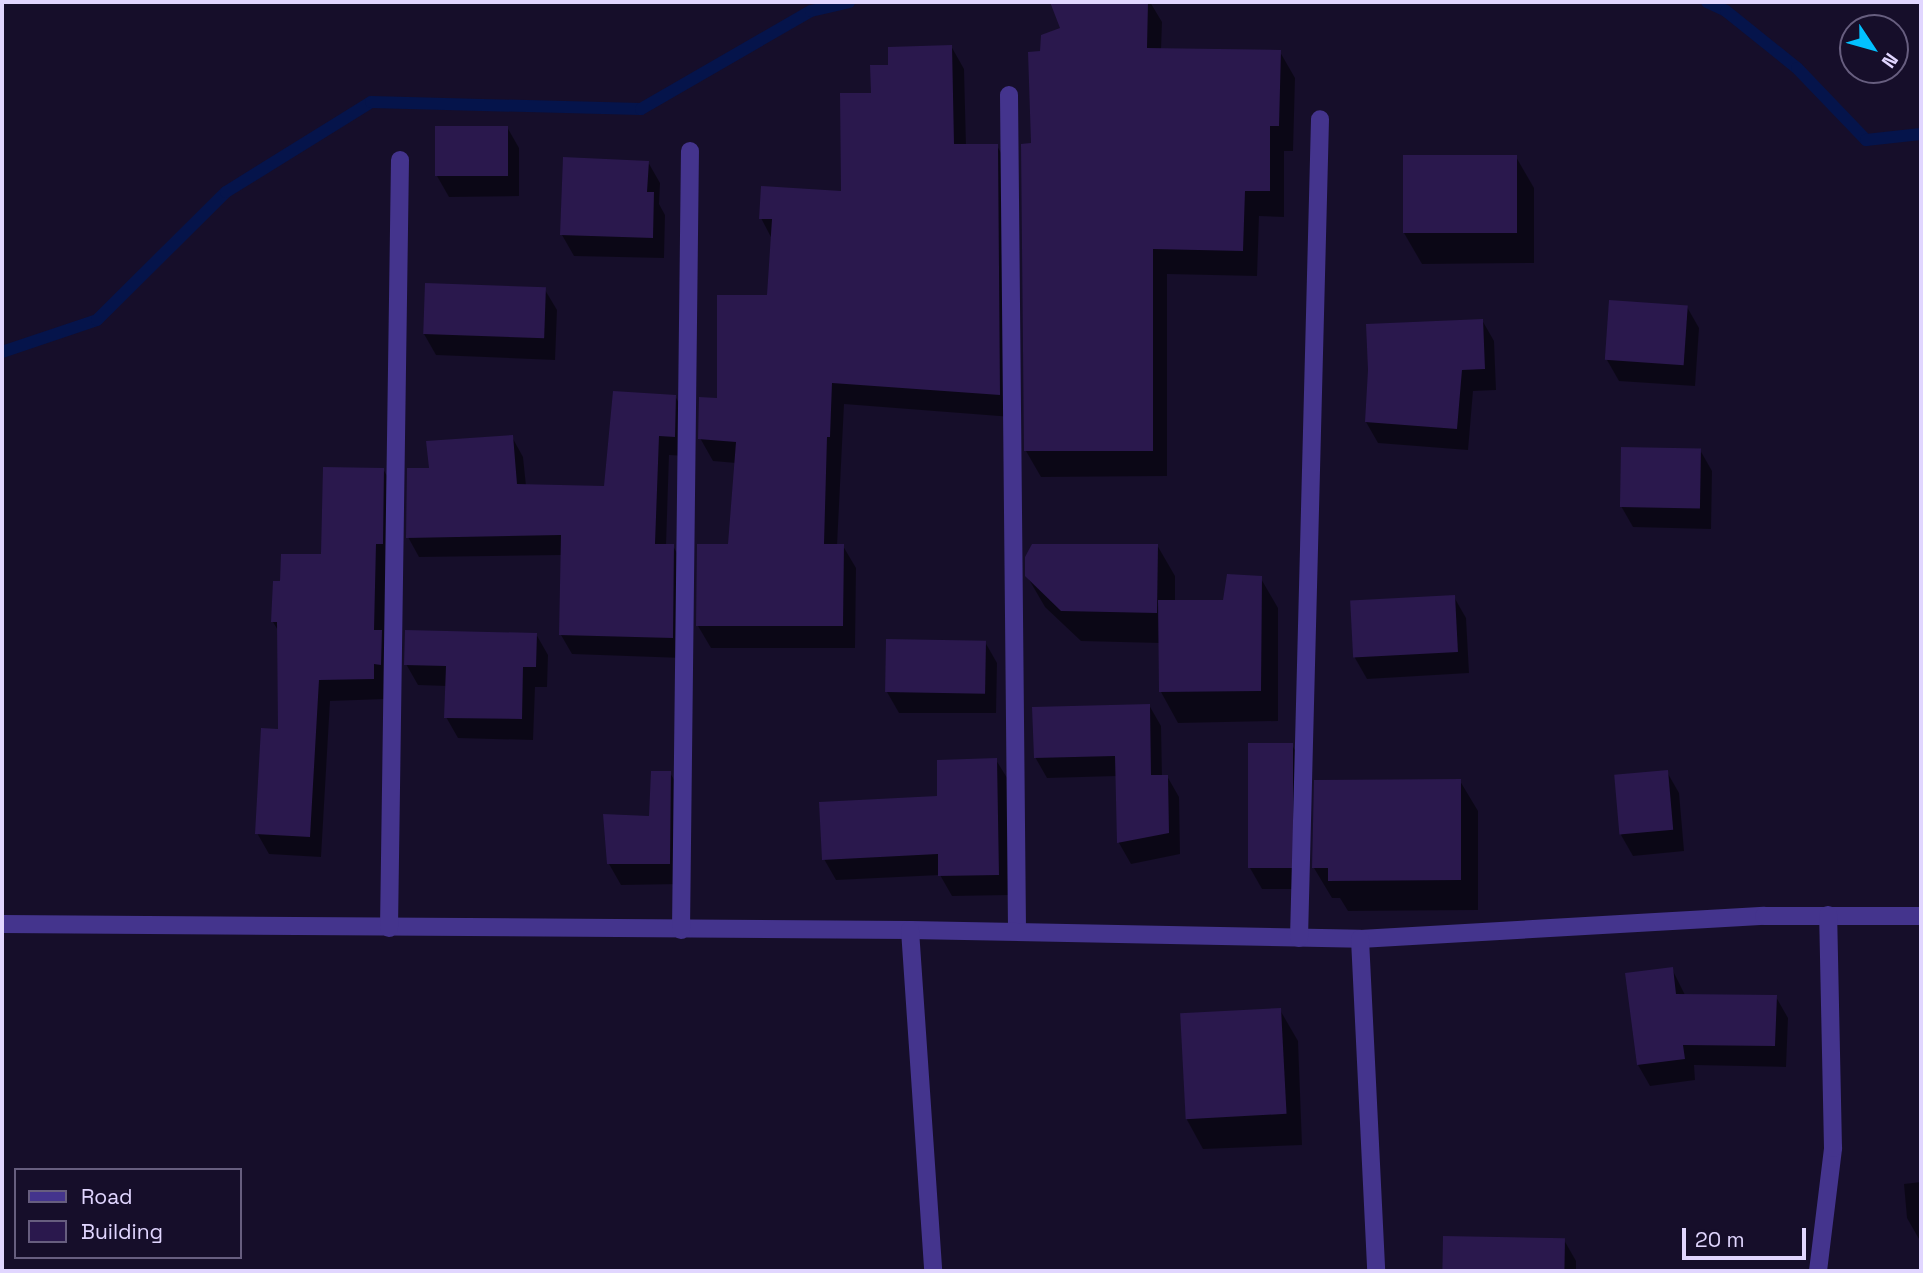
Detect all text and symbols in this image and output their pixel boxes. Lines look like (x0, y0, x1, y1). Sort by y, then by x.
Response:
north arrow (1839, 14, 1909, 84)
text: N (1876, 48, 1904, 73)
legend (14, 1168, 242, 1259)
text: Road (81, 1183, 133, 1210)
scale bar (1685, 1214, 1809, 1258)
text: Building (81, 1218, 163, 1245)
text: 20 m (1695, 1226, 1745, 1253)

